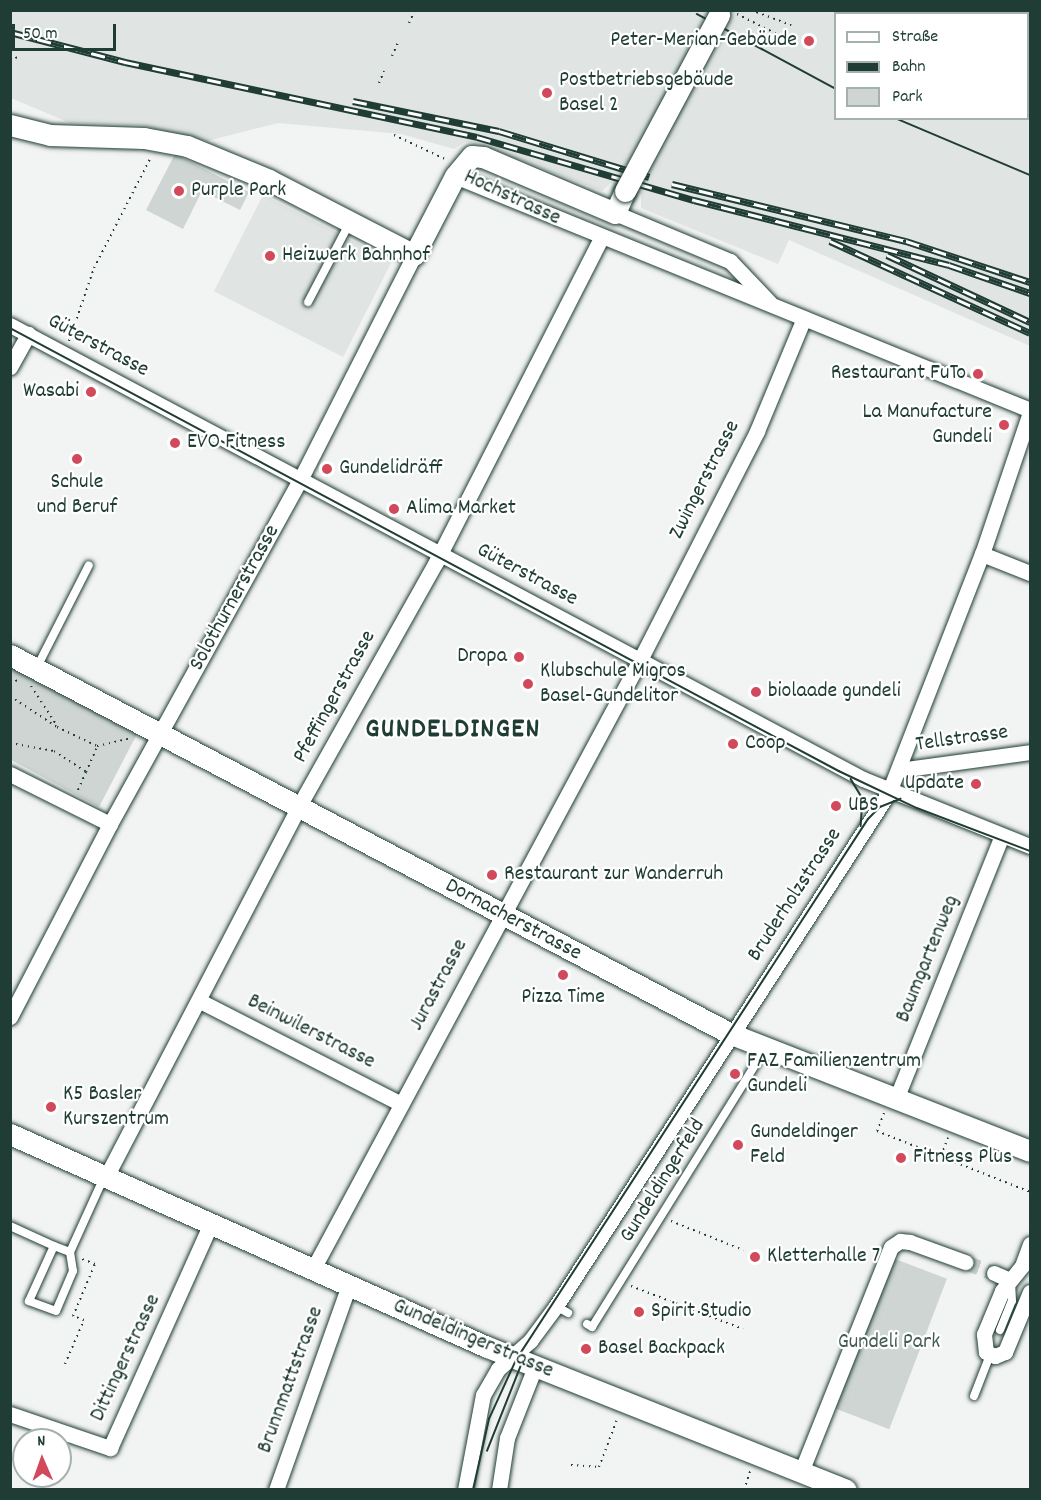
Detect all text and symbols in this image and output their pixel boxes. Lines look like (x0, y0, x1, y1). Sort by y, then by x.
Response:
scale bar (15, 12, 118, 50)
legend (834, 12, 1029, 120)
text: 50 m (23, 22, 58, 47)
text: Straße (892, 25, 938, 50)
place label: Peter-Merian-Gebäude (610, 28, 797, 54)
marker: Peter-Merian-Gebäude (802, 34, 816, 48)
text: Bahn (892, 55, 926, 80)
place label: Postbetriebsgebäude Basel 2 (559, 67, 733, 118)
text: Park (892, 85, 923, 110)
marker: Postbetriebsgebäude Basel 2 (540, 86, 554, 100)
street label: Hochstrasse (459, 164, 565, 232)
place label: Purple Park (191, 178, 286, 204)
marker: Purple Park (172, 184, 186, 198)
place label: Heizwerk Bahnhof (282, 243, 430, 269)
marker: Heizwerk Bahnhof (263, 249, 277, 263)
street label: Güterstrasse (43, 308, 153, 384)
place label: Restaurant FuTo (831, 361, 966, 387)
marker: Restaurant FuTo (971, 367, 985, 381)
place label: Wasabi (23, 379, 79, 405)
marker: Wasabi (84, 385, 98, 399)
place label: La Manufacture Gundeli (862, 399, 992, 451)
street label: Zwingerstrasse (664, 416, 746, 544)
marker: La Manufacture Gundeli (997, 418, 1011, 432)
place label: EVO Fitness (187, 430, 286, 456)
marker: EVO Fitness (168, 436, 182, 450)
marker: Schule und Beruf (70, 452, 84, 466)
place label: Gundelidräff (339, 456, 443, 482)
marker: Gundelidräff (320, 462, 334, 476)
place label: Schule und Beruf (37, 469, 117, 520)
place label: Alima Market (406, 496, 516, 522)
marker: Alima Market (387, 502, 401, 516)
street label: Solothurnerstrasse (184, 521, 286, 675)
street label: Güterstrasse (472, 537, 582, 613)
street label: Pfeffingerstrasse (288, 626, 382, 768)
place label: Dropa (457, 644, 507, 670)
marker: Dropa (512, 650, 526, 664)
place label: Klubschule Migros Basel-Gundelitor (540, 658, 686, 710)
marker: Klubschule Migros Basel-Gundelitor (521, 677, 535, 691)
place label: biolaade gundeli (768, 679, 901, 705)
marker: biolaade gundeli (749, 685, 763, 699)
district label: GUNDELDINGEN (365, 714, 541, 748)
street label: Tellstrasse (914, 719, 1010, 759)
place label: Coop (745, 731, 786, 757)
marker: Coop (726, 737, 740, 751)
place label: Update (905, 771, 964, 797)
marker: Update (969, 777, 983, 791)
place label: UBS (848, 793, 879, 819)
marker: UBS (829, 799, 843, 813)
street label: Bruderholzstrasse (742, 823, 848, 967)
place label: Restaurant zur Wanderruh (504, 862, 723, 888)
marker: Restaurant zur Wanderruh (485, 868, 499, 882)
street label: Dornacherstrasse (440, 873, 586, 967)
street label: Baumgartenweg (890, 892, 966, 1026)
street label: Jurastrasse (404, 935, 474, 1035)
marker: Pizza Time (556, 968, 570, 982)
place label: Pizza Time (521, 985, 605, 1011)
street label: Beinwilerstrasse (243, 989, 379, 1075)
place label: FAZ Familienzentrum Gundeli (747, 1048, 921, 1100)
marker: FAZ Familienzentrum Gundeli (728, 1067, 742, 1081)
place label: K5 Basler Kurszentrum (63, 1081, 169, 1132)
marker: K5 Basler Kurszentrum (44, 1100, 58, 1114)
street label: Gundeldingerfeld (614, 1114, 712, 1248)
place label: Gundeldinger Feld (750, 1119, 858, 1170)
marker: Gundeldinger Feld (731, 1138, 745, 1152)
place label: Fitness Plus (913, 1145, 1012, 1171)
marker: Fitness Plus (894, 1151, 908, 1165)
place label: Kletterhalle 7 (767, 1244, 880, 1270)
marker: Kletterhalle 7 (748, 1250, 762, 1264)
street label: Dittingerstrasse (85, 1290, 167, 1426)
street label: Gundeldingerstrasse (389, 1293, 557, 1385)
place label: Spirit Studio (651, 1299, 752, 1325)
street label: Brunnmattstrasse (252, 1303, 330, 1457)
marker: Spirit Studio (632, 1305, 646, 1319)
park label: Gundeli Park (838, 1330, 940, 1356)
place label: Basel Backpack (598, 1336, 725, 1362)
marker: Basel Backpack (579, 1342, 593, 1356)
north arrow (12, 1428, 72, 1488)
text: N (37, 1430, 46, 1453)

